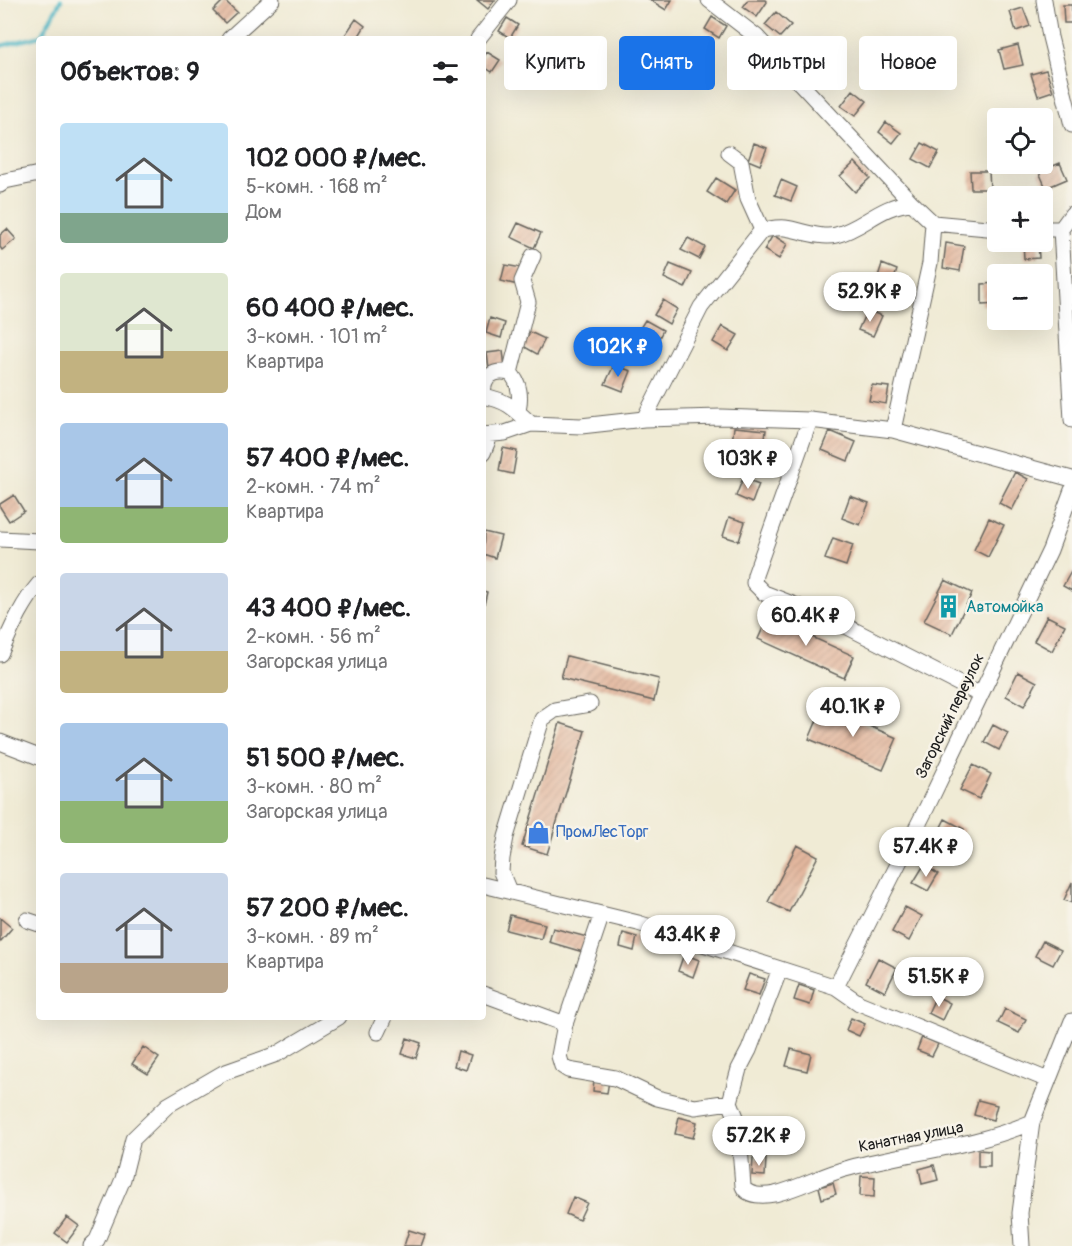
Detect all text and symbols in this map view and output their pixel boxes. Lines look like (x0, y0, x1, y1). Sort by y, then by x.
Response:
chip: Купить (504, 36, 607, 90)
chip: Снять (619, 36, 715, 90)
chip: Фильтры (727, 36, 847, 90)
chip: Новое (859, 36, 957, 90)
text: Объектов: 9 (60, 56, 200, 88)
icon: filters (429, 56, 462, 89)
map controls (987, 108, 1053, 330)
button: locate (987, 108, 1053, 174)
text: 102 000 ₽/мес. (246, 142, 427, 174)
icon: home (108, 147, 180, 219)
text: 5-комн. · 168 m² (246, 174, 388, 199)
button: + (987, 186, 1053, 252)
text: Дом (246, 199, 282, 224)
button: − (987, 264, 1053, 330)
pin: 52.9K ₽ (815, 272, 925, 323)
text: 52.9K ₽ (837, 279, 903, 304)
text: 60 400 ₽/мес. (246, 292, 415, 324)
icon: home (108, 297, 180, 369)
text: 3-комн. · 101 m² (246, 324, 388, 349)
pin: 102K ₽ (569, 327, 667, 378)
text: 102K ₽ (587, 334, 649, 359)
text: Квартира (246, 349, 324, 374)
pin: 103K ₽ (699, 439, 797, 490)
text: 57 400 ₽/мес. (246, 442, 410, 474)
text: 103K ₽ (717, 446, 779, 471)
icon: home (108, 447, 180, 519)
text: 2-комн. · 74 m² (246, 474, 381, 499)
text: Квартира (246, 499, 324, 524)
text: 43 400 ₽/мес. (246, 592, 411, 624)
building icon: Автомойка (935, 594, 961, 620)
pin: 60.4K ₽ (751, 596, 861, 647)
icon: home (108, 597, 180, 669)
place label: Автомойка (966, 597, 1043, 617)
text: 60.4K ₽ (771, 603, 841, 628)
text: 2-комн. · 56 m² (246, 624, 381, 649)
text: Загорская улица (246, 649, 388, 674)
street label: Загорский переулок (911, 650, 989, 782)
pin: 40.1K ₽ (798, 687, 908, 738)
text: 40.1K ₽ (820, 694, 886, 719)
text: 51 500 ₽/мес. (246, 742, 405, 774)
icon: home (108, 747, 180, 819)
text: 3-комн. · 80 m² (246, 774, 382, 799)
text: Загорская улица (246, 799, 388, 824)
shop icon: ПромЛесТорг (525, 819, 551, 845)
place label: ПромЛесТорг (556, 822, 649, 842)
pin: 57.4K ₽ (871, 827, 981, 878)
text: 57.4K ₽ (893, 834, 959, 859)
text: 57 200 ₽/мес. (246, 892, 409, 924)
icon: home (108, 897, 180, 969)
pin: 43.4K ₽ (633, 915, 743, 966)
text: 43.4K ₽ (654, 922, 722, 947)
text: 3-комн. · 89 m² (246, 924, 379, 949)
text: Квартира (246, 949, 324, 974)
pin: 51.5K ₽ (884, 957, 994, 1008)
text: 51.5K ₽ (908, 964, 970, 989)
pin: 57.2K ₽ (704, 1116, 814, 1167)
street label: Канатная улица (857, 1117, 965, 1157)
text: 57.2K ₽ (726, 1123, 792, 1148)

